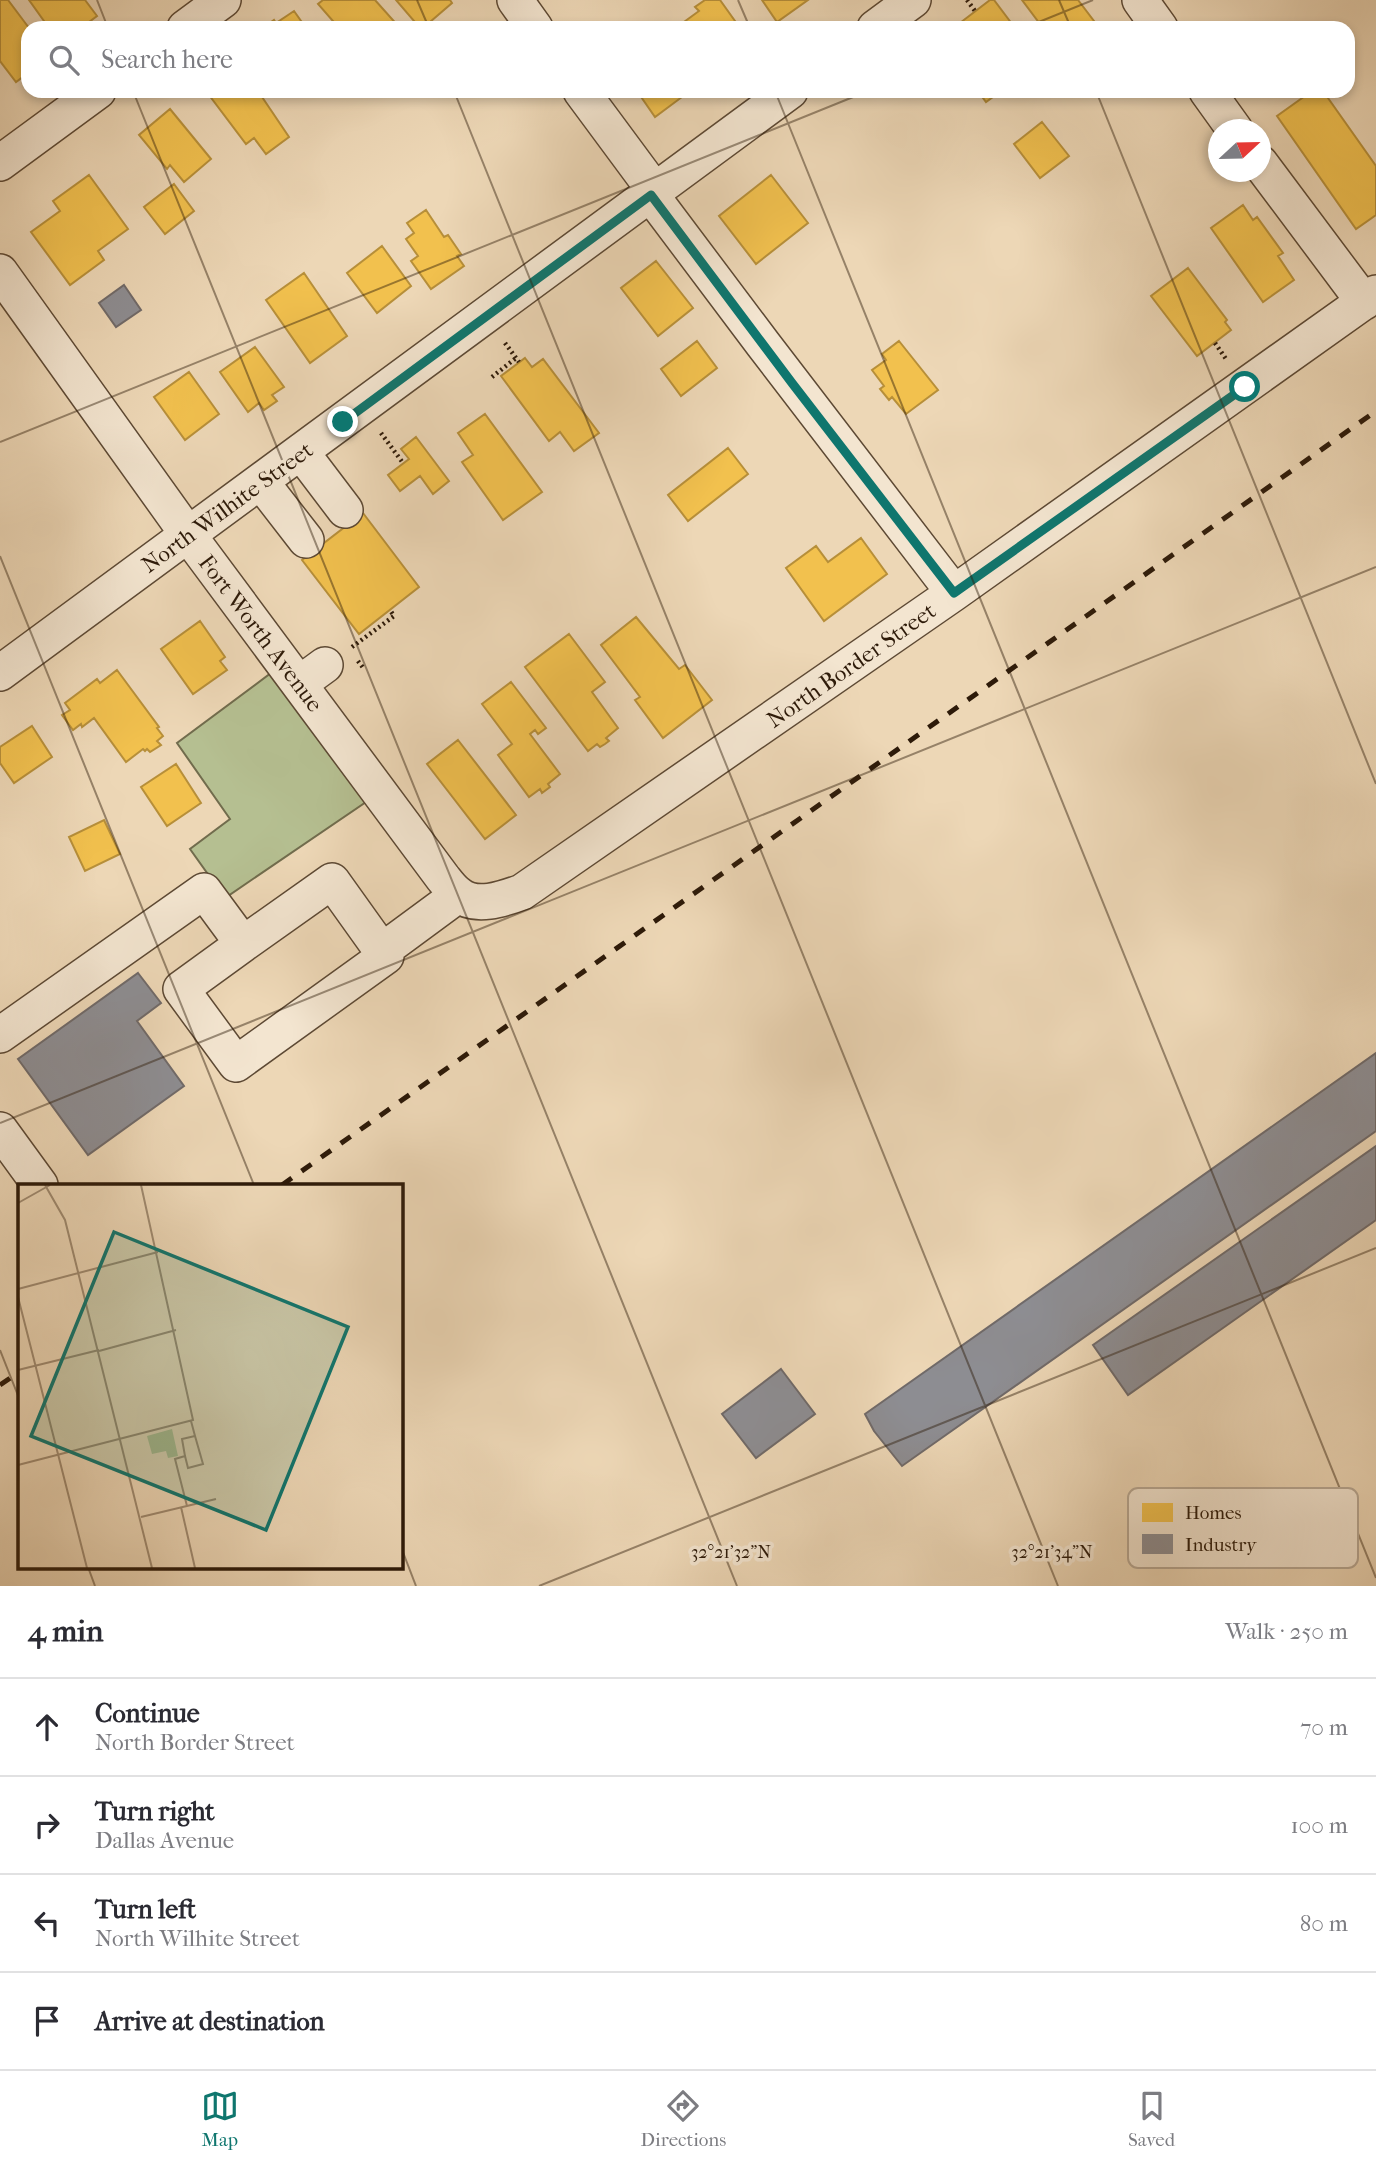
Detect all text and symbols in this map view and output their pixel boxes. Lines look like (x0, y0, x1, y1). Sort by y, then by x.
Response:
search box (21, 21, 1355, 98)
icon: search (45, 41, 83, 79)
text: Search here (101, 44, 233, 75)
north arrow (1208, 119, 1271, 182)
route start (1229, 371, 1260, 402)
route end (327, 406, 358, 437)
street label: North Wilhite Street (136, 436, 318, 579)
street label: Fort Worth Avenue (193, 549, 328, 717)
street label: North Border Street (762, 597, 941, 734)
inset map (18, 1184, 402, 1568)
legend (1128, 1488, 1358, 1568)
text: Homes (1185, 1502, 1241, 1524)
text: Industry (1185, 1534, 1257, 1556)
text: 32°21'32"N (691, 1542, 771, 1563)
text: 32°21'34"N (1011, 1542, 1093, 1563)
text: 4 min (28, 1614, 103, 1649)
text: Walk · 250 m (1225, 1618, 1348, 1645)
text: Continue (95, 1698, 200, 1729)
icon: ahead (28, 1708, 66, 1746)
text: 70 m (1300, 1714, 1348, 1741)
text: North Border Street (95, 1729, 295, 1756)
text: Turn right (95, 1796, 215, 1827)
icon: right (28, 1806, 66, 1844)
text: 100 m (1290, 1812, 1348, 1839)
text: Dallas Avenue (95, 1827, 234, 1854)
text: Turn left (95, 1894, 196, 1925)
icon: left (28, 1904, 66, 1942)
text: 80 m (1300, 1910, 1348, 1937)
text: North Wilhite Street (95, 1925, 300, 1952)
icon: arrive (28, 2002, 66, 2040)
text: Arrive at destination (95, 2006, 325, 2037)
tab: Map (201, 2087, 239, 2151)
tab: Directions (641, 2087, 726, 2151)
tab: Saved (1128, 2087, 1175, 2151)

